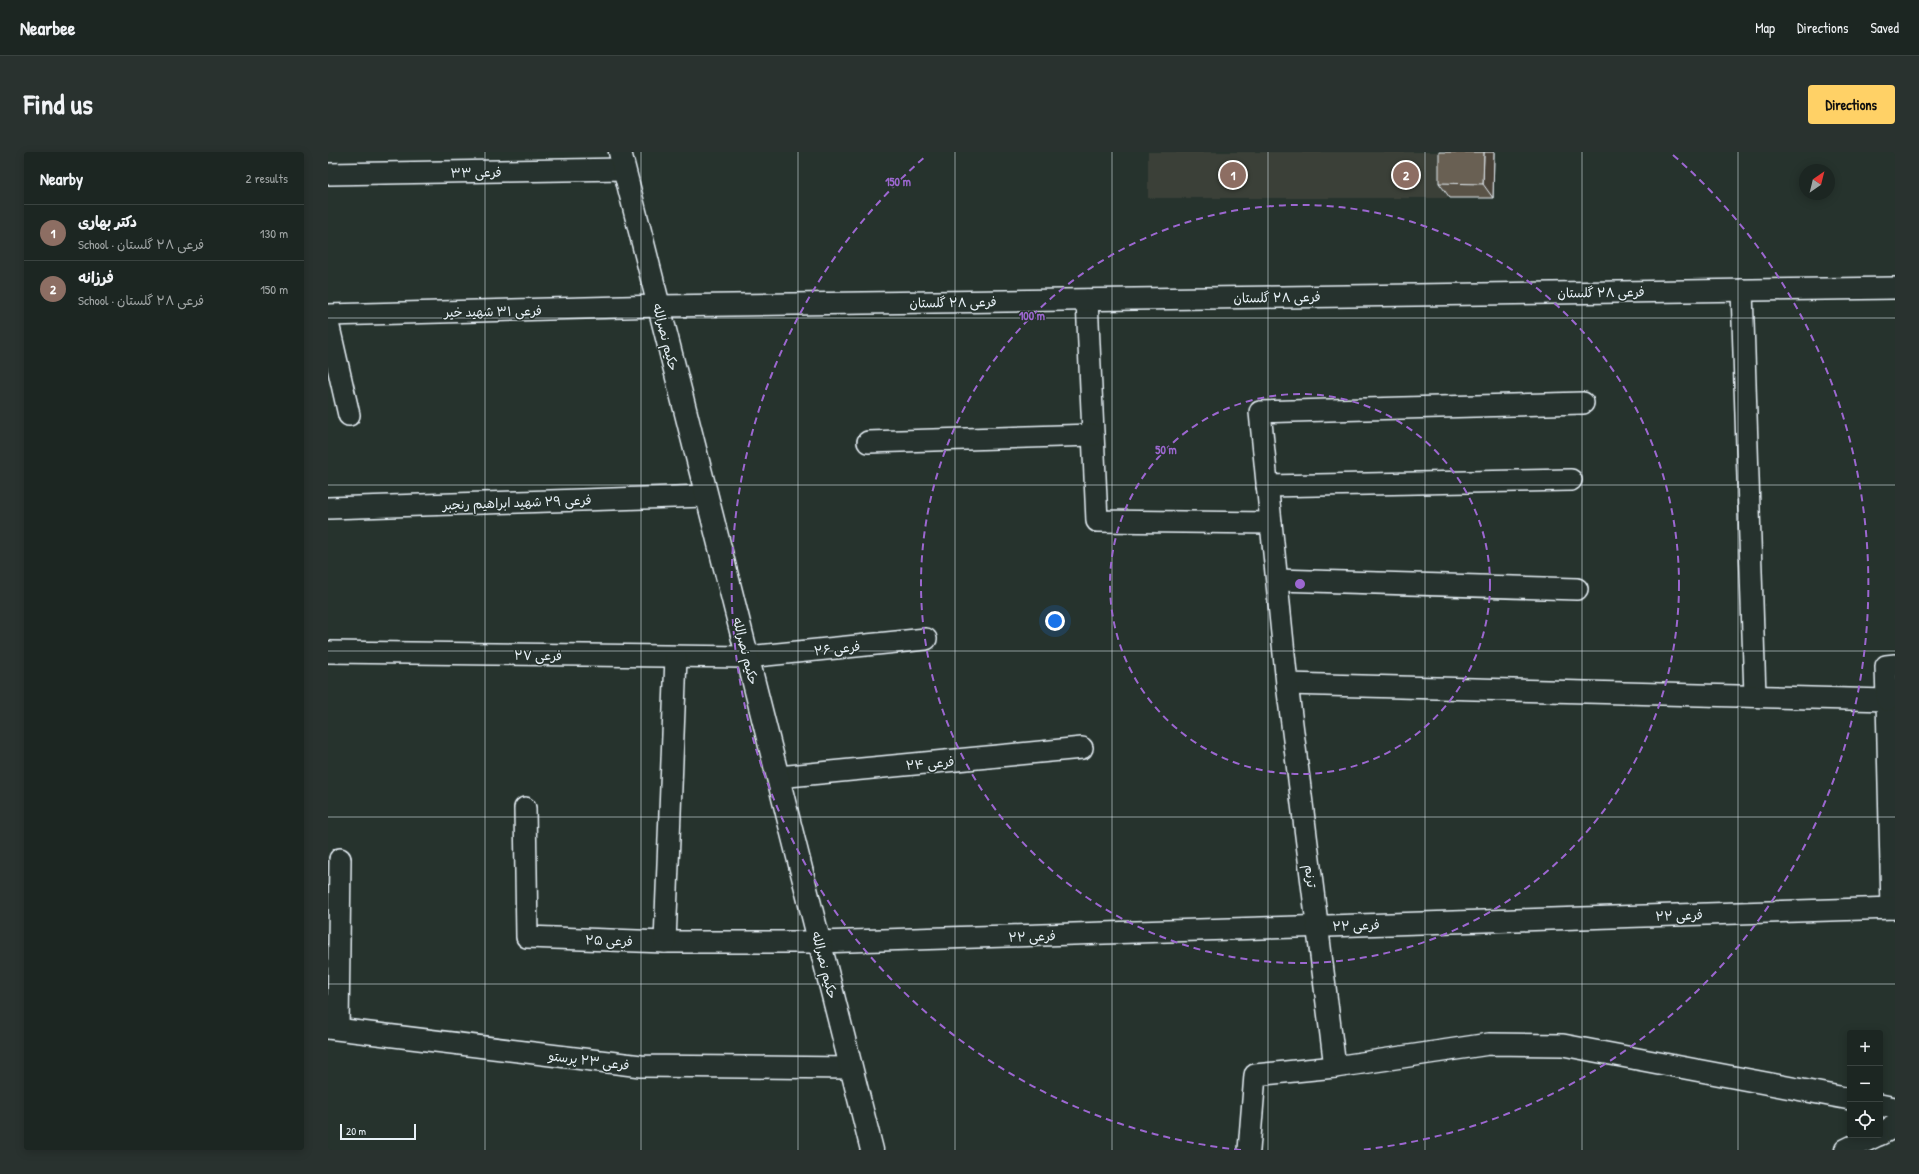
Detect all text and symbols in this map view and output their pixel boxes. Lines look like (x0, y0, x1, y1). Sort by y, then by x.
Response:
text: Nearbee (20, 15, 75, 41)
text: Map (1755, 18, 1775, 37)
text: Directions (1797, 18, 1848, 37)
text: Saved (1870, 18, 1899, 37)
text: Find us (24, 85, 93, 123)
button: Directions (1808, 85, 1895, 124)
pin: 1 (1220, 160, 1246, 190)
pin: 2 (1393, 160, 1419, 190)
street label: فرعی ۳۳ (450, 163, 502, 182)
north arrow (1799, 164, 1835, 200)
text: Nearby (40, 167, 83, 190)
text: 2 results (246, 169, 288, 187)
text: 150 m (885, 173, 911, 190)
text: دکتر بهاری (78, 211, 137, 232)
text: 1 (51, 224, 55, 242)
text: 130 m (260, 224, 288, 242)
text: School · فرعی ۲۸ گلستان (78, 235, 204, 253)
text: فرزانه (78, 267, 114, 288)
text: 2 (50, 280, 56, 298)
text: 150 m (260, 280, 288, 298)
street label: فرعی ۲۸ گلستان (1557, 282, 1645, 303)
street label: فرعی ۲۸ گلستان (1233, 287, 1321, 308)
text: School · فرعی ۲۸ گلستان (78, 291, 204, 309)
street label: فرعی ۲۸ گلستان (909, 292, 997, 313)
street label: فرعی ۳۱ شهید خیر (443, 301, 542, 322)
street label: حکیم نصرالله (647, 301, 683, 373)
text: 100 m (1019, 307, 1045, 324)
text: 50 m (1155, 441, 1177, 458)
street label: فرعی ۲۹ شهید ابراهیم رنجبر (441, 490, 592, 516)
centre of rings (1293, 577, 1307, 591)
your location (1045, 611, 1065, 631)
street label: حکیم نصرالله (727, 615, 763, 687)
street label: فرعی ۲۶ (813, 637, 861, 660)
street label: فرعی ۲۷ (514, 646, 562, 665)
street label: فرعی ۲۴ (905, 752, 955, 775)
street label: ترنم (1299, 864, 1321, 889)
street label: فرعی ۲۲ (1655, 905, 1703, 926)
street label: فرعی ۲۲ (1332, 915, 1380, 936)
street label: فرعی ۲۲ (1008, 926, 1056, 947)
street label: حکیم نصرالله (806, 929, 842, 1001)
street label: فرعی ۲۵ (585, 930, 633, 951)
map controls (1847, 1030, 1883, 1138)
button: + (1847, 1030, 1883, 1066)
street label: فرعی ۲۳ پرستو (546, 1046, 631, 1075)
button: − (1847, 1066, 1883, 1102)
button: locate (1847, 1102, 1883, 1138)
scale bar (340, 1122, 416, 1141)
text: 20 m (346, 1124, 366, 1138)

